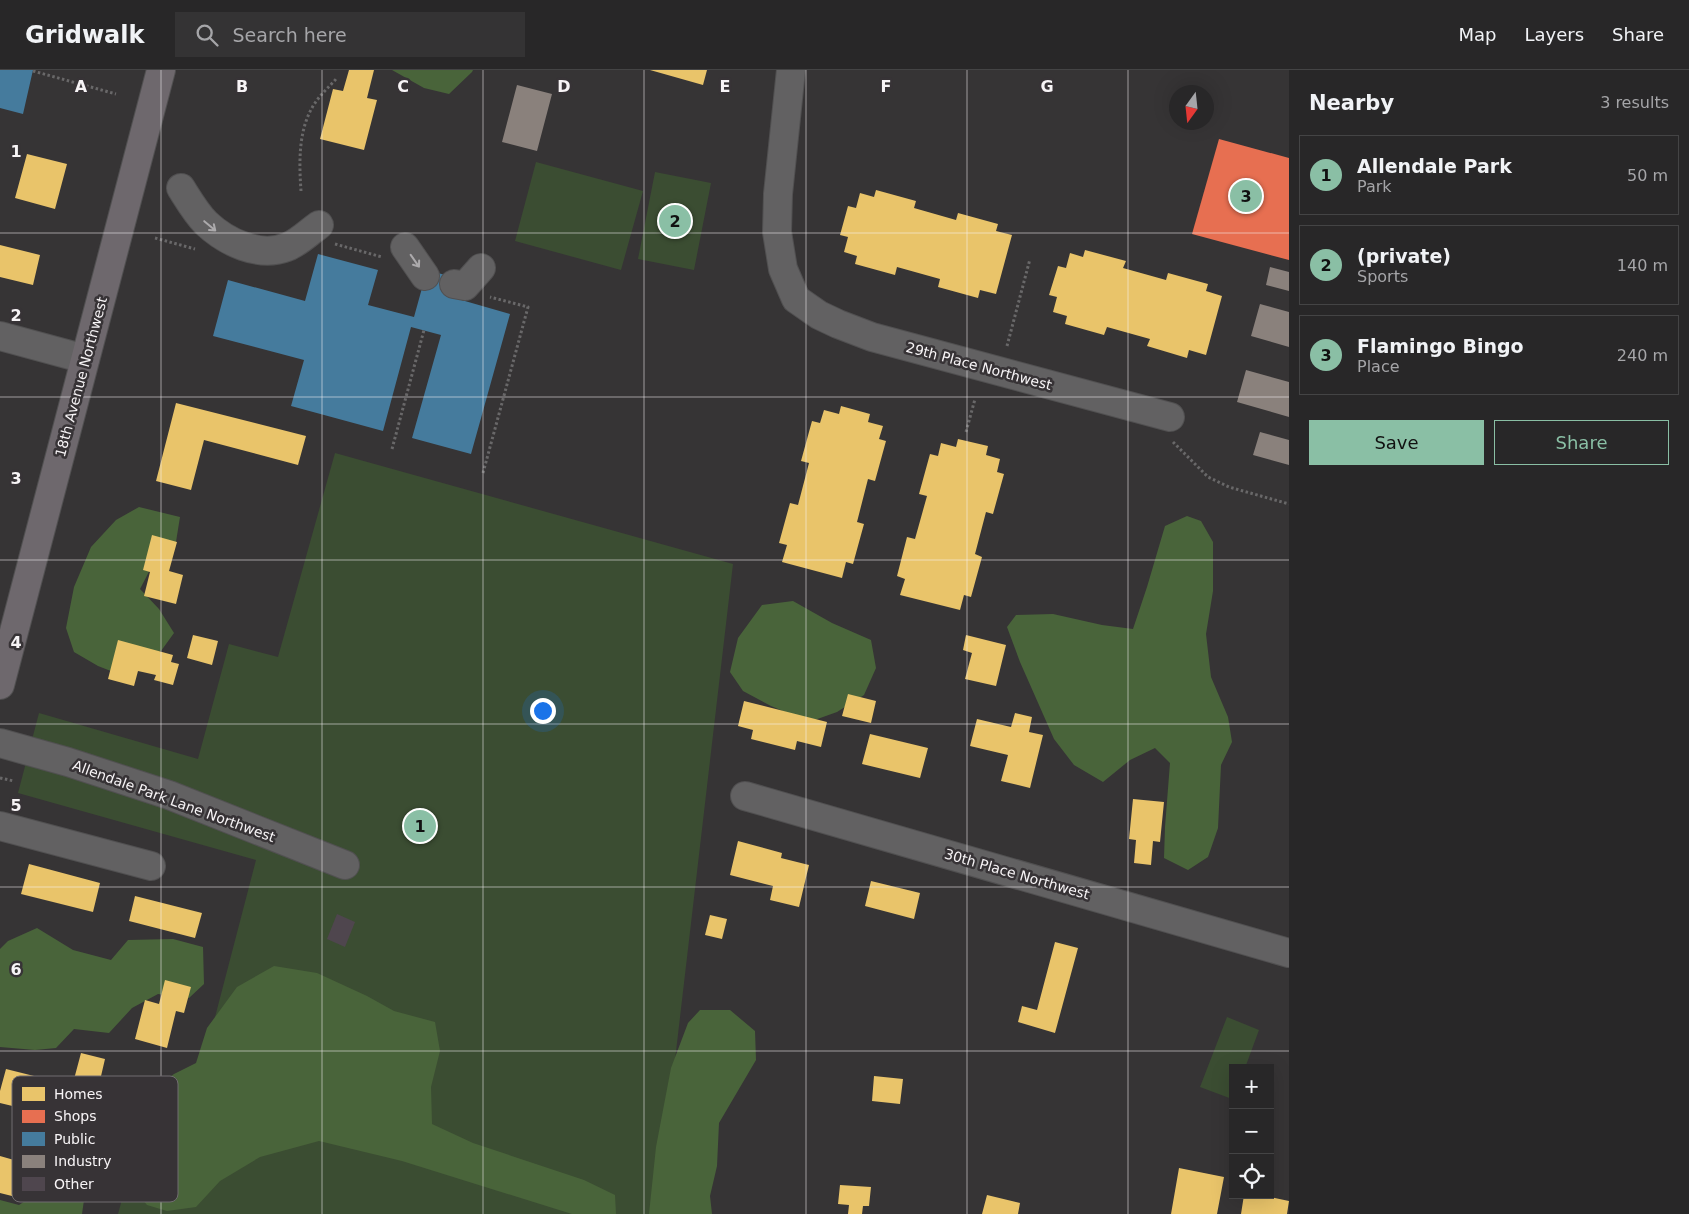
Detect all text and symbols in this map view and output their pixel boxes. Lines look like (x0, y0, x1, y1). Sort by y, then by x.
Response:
search box (175, 12, 525, 57)
text: Gridwalk (25, 21, 145, 49)
icon: search (193, 21, 221, 49)
text: Search here (233, 24, 347, 46)
text: Map (1458, 24, 1496, 45)
text: Layers (1524, 24, 1584, 45)
text: Share (1612, 24, 1664, 45)
text: A (75, 77, 88, 96)
text: B (236, 77, 248, 96)
text: C (397, 77, 409, 96)
text: D (557, 77, 571, 96)
text: E (720, 77, 730, 96)
text: F (881, 77, 891, 96)
text: G (1040, 77, 1054, 96)
north arrow (1169, 85, 1214, 130)
text: Nearby (1309, 91, 1394, 115)
text: 3 results (1600, 93, 1669, 112)
text: 1 (10, 142, 22, 161)
text: Allendale Park (1357, 155, 1512, 177)
text: 1 (1320, 166, 1332, 185)
text: 50 m (1627, 166, 1668, 185)
pin: 3 (1230, 177, 1262, 215)
text: Park (1357, 177, 1392, 196)
pin: 2 (659, 202, 691, 240)
one-way arrow (204, 221, 217, 232)
text: (private) (1357, 245, 1451, 267)
one-way arrow (410, 254, 420, 268)
text: 2 (1320, 256, 1332, 275)
text: 140 m (1617, 256, 1668, 275)
text: Sports (1357, 267, 1408, 286)
street label: 18th Avenue Northwest (52, 295, 110, 459)
text: 2 (10, 306, 22, 325)
text: Flamingo Bingo (1357, 335, 1524, 357)
street label: 29th Place Northwest (904, 339, 1054, 393)
text: 3 (1320, 346, 1332, 365)
text: 240 m (1617, 346, 1668, 365)
text: Place (1357, 357, 1400, 376)
button: Save (1309, 420, 1484, 465)
button: Share (1494, 420, 1669, 465)
text: 3 (10, 469, 22, 488)
text: 4 (10, 633, 22, 652)
your location (530, 698, 556, 724)
street label: Allendale Park Lane Northwest (71, 757, 278, 845)
text: 5 (10, 796, 22, 815)
pin: 1 (404, 807, 436, 845)
street label: 30th Place Northwest (943, 846, 1092, 903)
text: 6 (10, 960, 22, 979)
map controls (1229, 1064, 1274, 1199)
button: + (1229, 1064, 1274, 1109)
legend (12, 1076, 178, 1202)
text: Homes (54, 1086, 103, 1102)
text: Shops (54, 1108, 97, 1124)
button: − (1229, 1109, 1274, 1154)
text: Public (54, 1131, 95, 1147)
text: Industry (54, 1153, 112, 1169)
button: locate (1229, 1154, 1274, 1199)
text: Other (54, 1176, 94, 1192)

